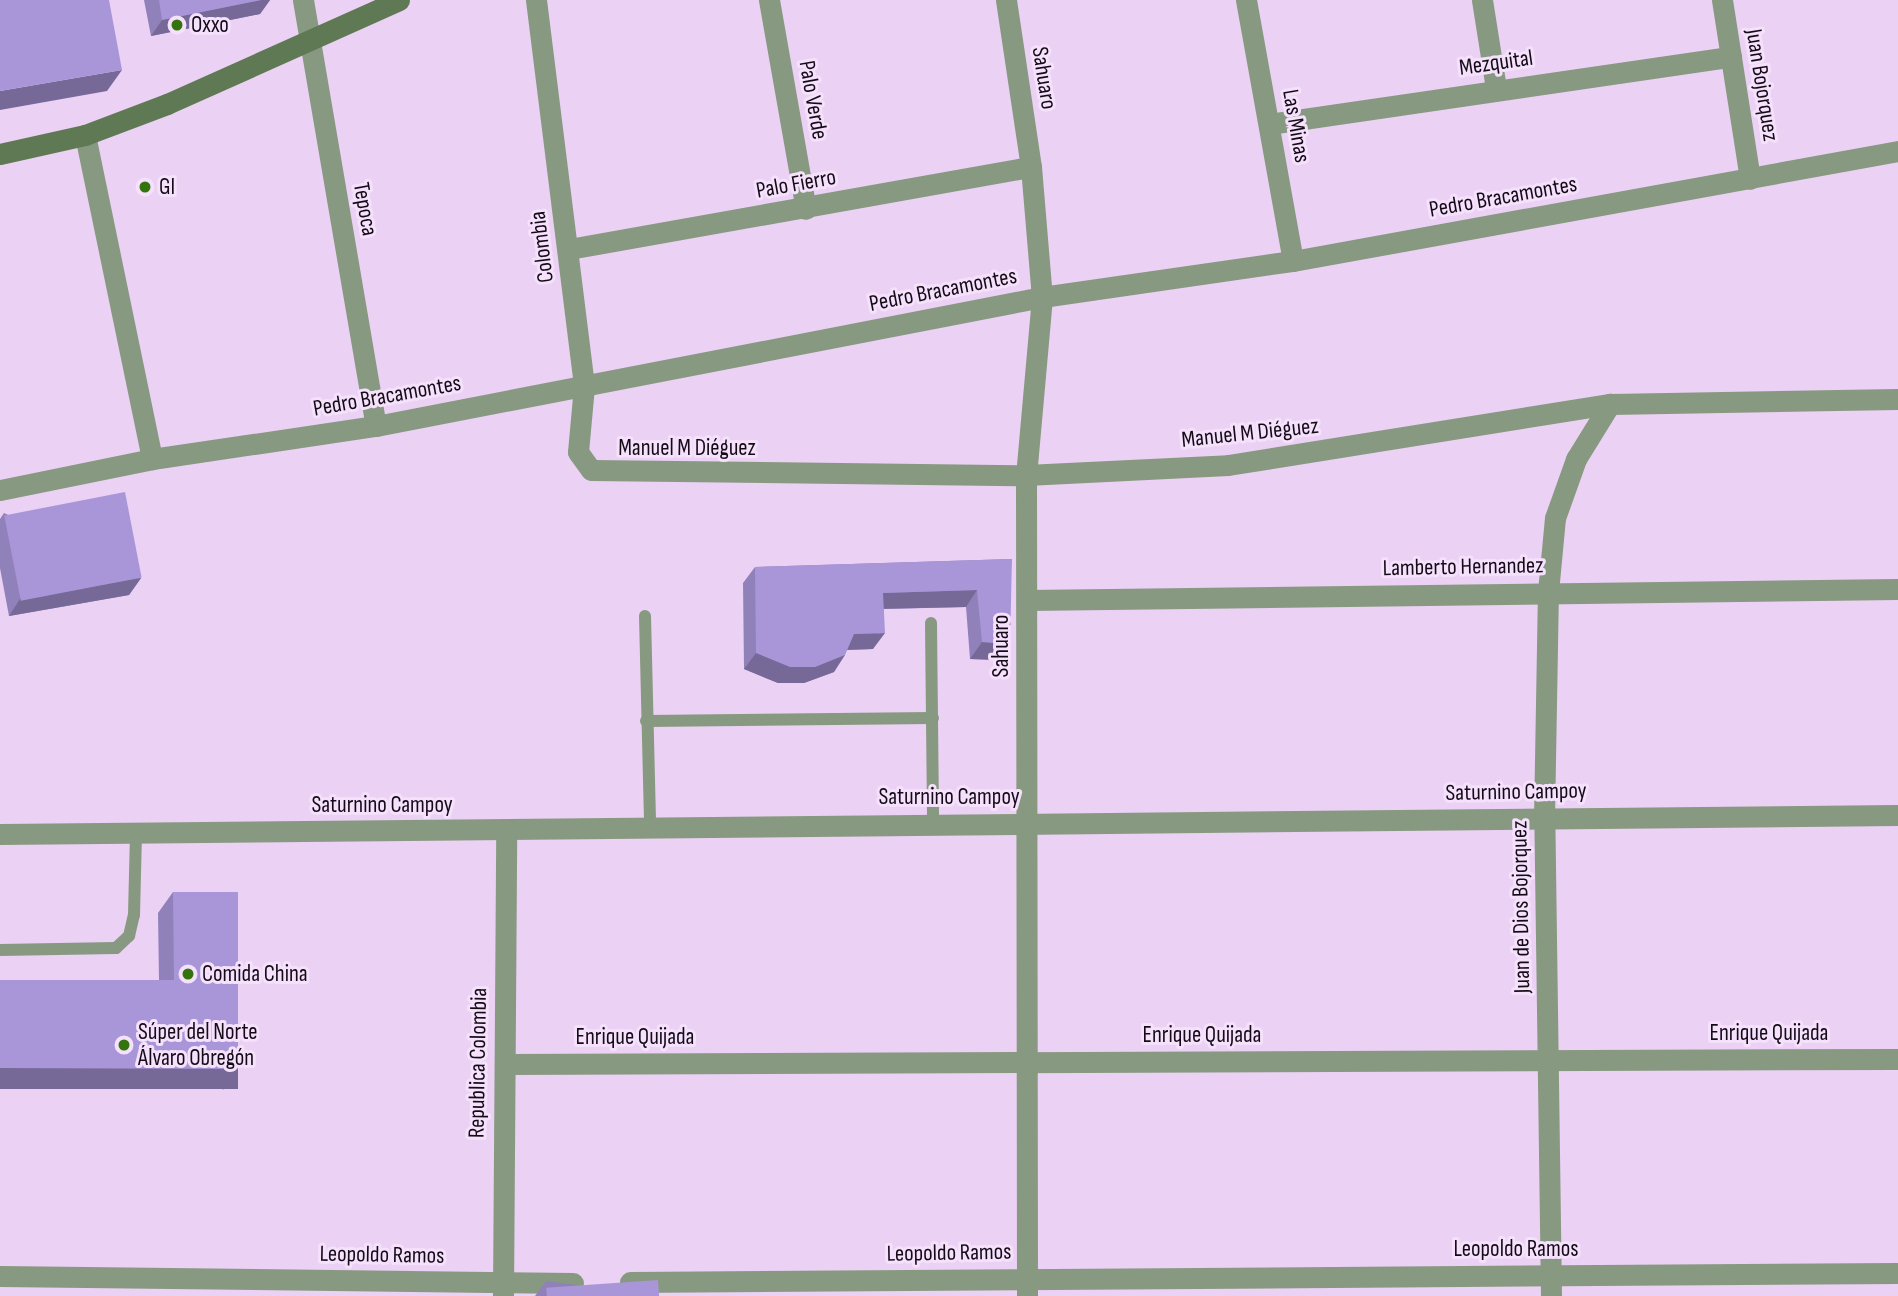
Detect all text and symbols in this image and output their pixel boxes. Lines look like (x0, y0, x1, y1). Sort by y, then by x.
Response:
place label: Oxxo (191, 11, 229, 39)
marker: Oxxo (169, 17, 185, 33)
street label: Juan Bojorquez (1740, 27, 1784, 143)
street label: Mezquital (1457, 44, 1535, 82)
street label: Sahuaro (1025, 45, 1063, 111)
street label: Palo Verde (792, 58, 834, 142)
street label: Las Minas (1276, 87, 1316, 165)
street label: Palo Fierro (754, 163, 838, 205)
street label: Pedro Bracamontes (1427, 170, 1579, 224)
place label: GI (159, 173, 175, 201)
marker: GI (137, 179, 153, 195)
street label: Tepoca (347, 180, 383, 238)
street label: Colombia (524, 210, 560, 284)
street label: Pedro Bracamontes (867, 262, 1019, 318)
street label: Pedro Bracamontes (311, 369, 463, 423)
street label: Manuel M Diéguez (1180, 412, 1320, 454)
street label: Manuel M Diéguez (618, 434, 756, 462)
street label: Lamberto Hernandez (1382, 552, 1544, 582)
street label: Sahuaro (987, 615, 1015, 677)
street label: Saturnino Campoy (1445, 777, 1587, 807)
street label: Saturnino Campoy (878, 783, 1020, 811)
street label: Saturnino Campoy (311, 791, 453, 819)
street label: Juan de Dios Bojorquez (1506, 820, 1536, 994)
place label: Comida China (202, 960, 308, 988)
marker: Comida China (180, 966, 196, 982)
street label: Republica Colombia (463, 988, 493, 1138)
place label: Súper del Norte Álvaro Obregón (138, 1018, 257, 1072)
street label: Enrique Quijada (1710, 1019, 1828, 1047)
street label: Enrique Quijada (1143, 1021, 1261, 1049)
street label: Enrique Quijada (576, 1023, 694, 1051)
marker: Súper del Norte Álvaro Obregón (116, 1037, 132, 1053)
street label: Leopoldo Ramos (1454, 1235, 1578, 1263)
street label: Leopoldo Ramos (886, 1238, 1012, 1268)
street label: Leopoldo Ramos (319, 1240, 445, 1270)

